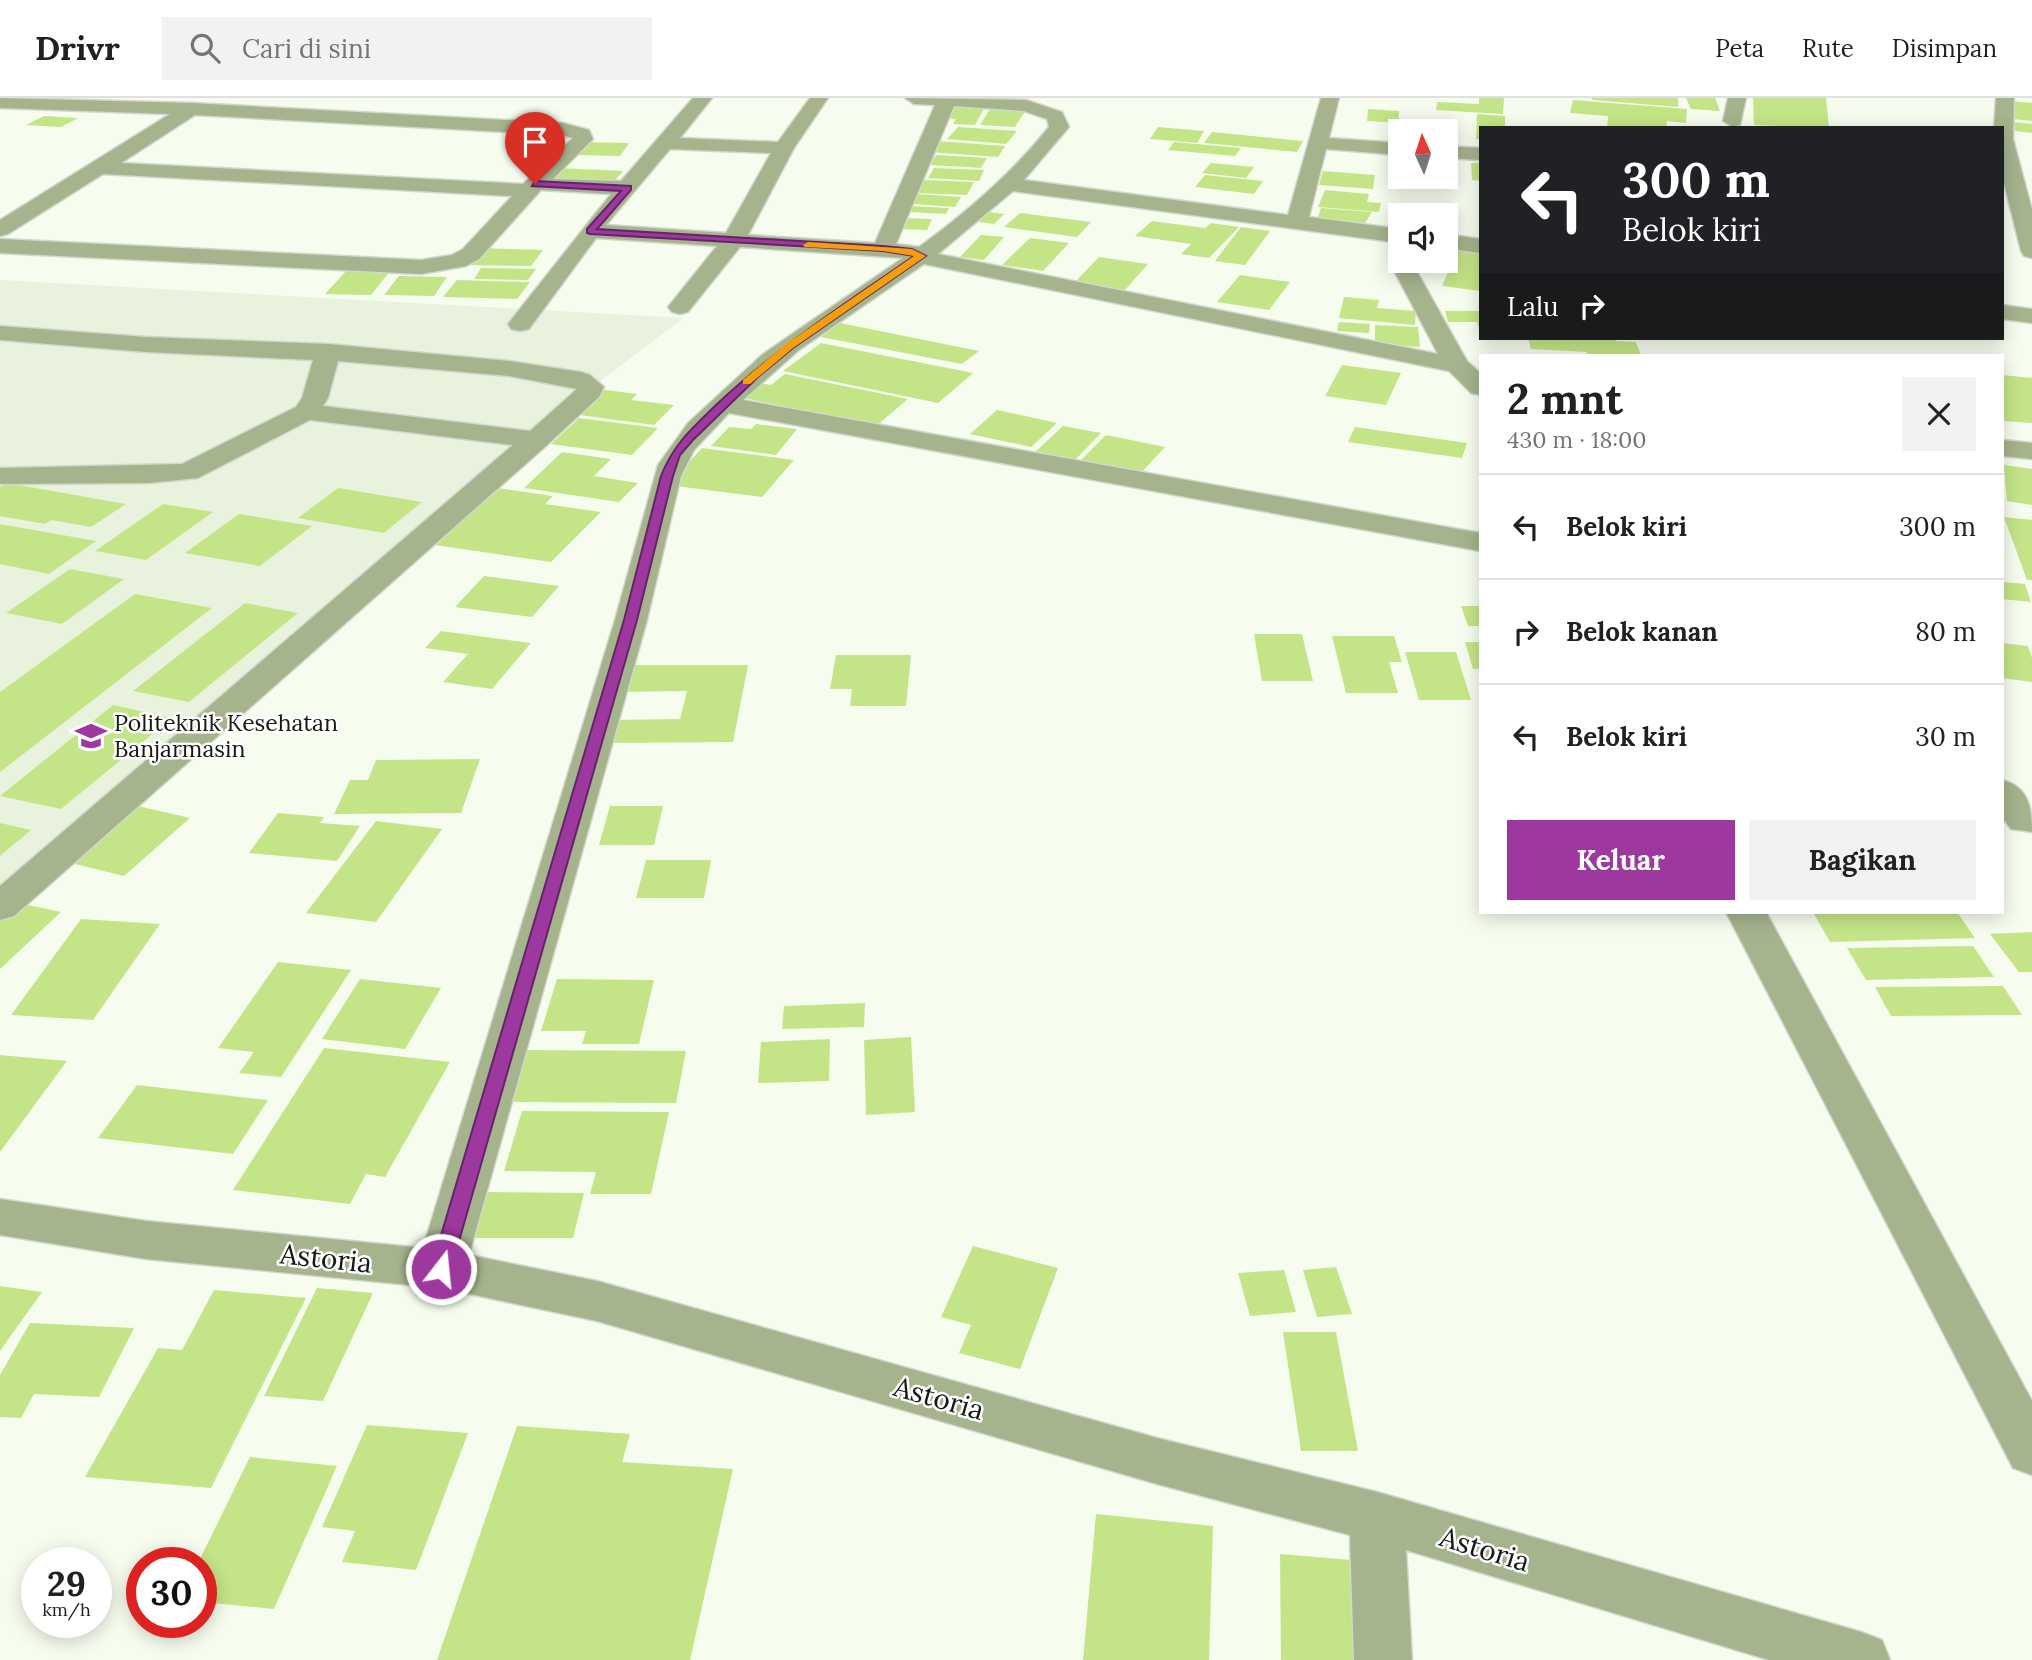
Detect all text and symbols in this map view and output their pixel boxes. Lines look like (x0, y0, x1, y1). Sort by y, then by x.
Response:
search box (162, 17, 652, 80)
text: Drivr (35, 27, 120, 69)
icon: search (186, 29, 224, 67)
text: Cari di sini (242, 32, 371, 65)
text: Peta (1715, 33, 1764, 64)
text: Rute (1802, 33, 1854, 64)
text: Disimpan (1892, 33, 1997, 64)
pin (505, 112, 565, 184)
north arrow (1388, 119, 1458, 189)
map controls (1388, 119, 1458, 273)
icon: arrive (516, 123, 554, 161)
text: 300 m (1622, 148, 1770, 210)
icon: left (1507, 154, 1598, 245)
button: sound (1388, 203, 1458, 273)
text: Belok kiri (1622, 209, 1761, 250)
icon: right (1573, 287, 1611, 325)
text: Lalu (1507, 290, 1559, 323)
text: 2 mnt (1507, 372, 1623, 426)
button: close (1902, 377, 1976, 451)
text: 430 m · 18:00 (1507, 425, 1647, 454)
icon: left (1507, 508, 1545, 546)
text: Belok kiri (1566, 510, 1687, 543)
text: 300 m (1899, 510, 1976, 543)
icon: right (1507, 613, 1545, 651)
text: Belok kanan (1566, 615, 1718, 648)
text: 80 m (1915, 615, 1976, 648)
place label: Politeknik Kesehatan Banjarmasin (114, 708, 338, 763)
icon: left (1507, 718, 1545, 756)
school or university icon: Politeknik Kesehatan Banjarmasin (74, 719, 108, 753)
text: Belok kiri (1566, 720, 1687, 753)
text: 30 m (1915, 720, 1976, 753)
button: Keluar (1507, 820, 1735, 900)
button: Bagikan (1749, 820, 1976, 900)
position arrow (404, 1232, 478, 1306)
street label: Astoria (277, 1235, 374, 1281)
street label: Astoria (889, 1368, 988, 1428)
street label: Astoria (1435, 1518, 1534, 1580)
speed limit sign: 30 (126, 1547, 217, 1638)
text: 29 (47, 1561, 86, 1606)
text: km/h (42, 1598, 91, 1621)

